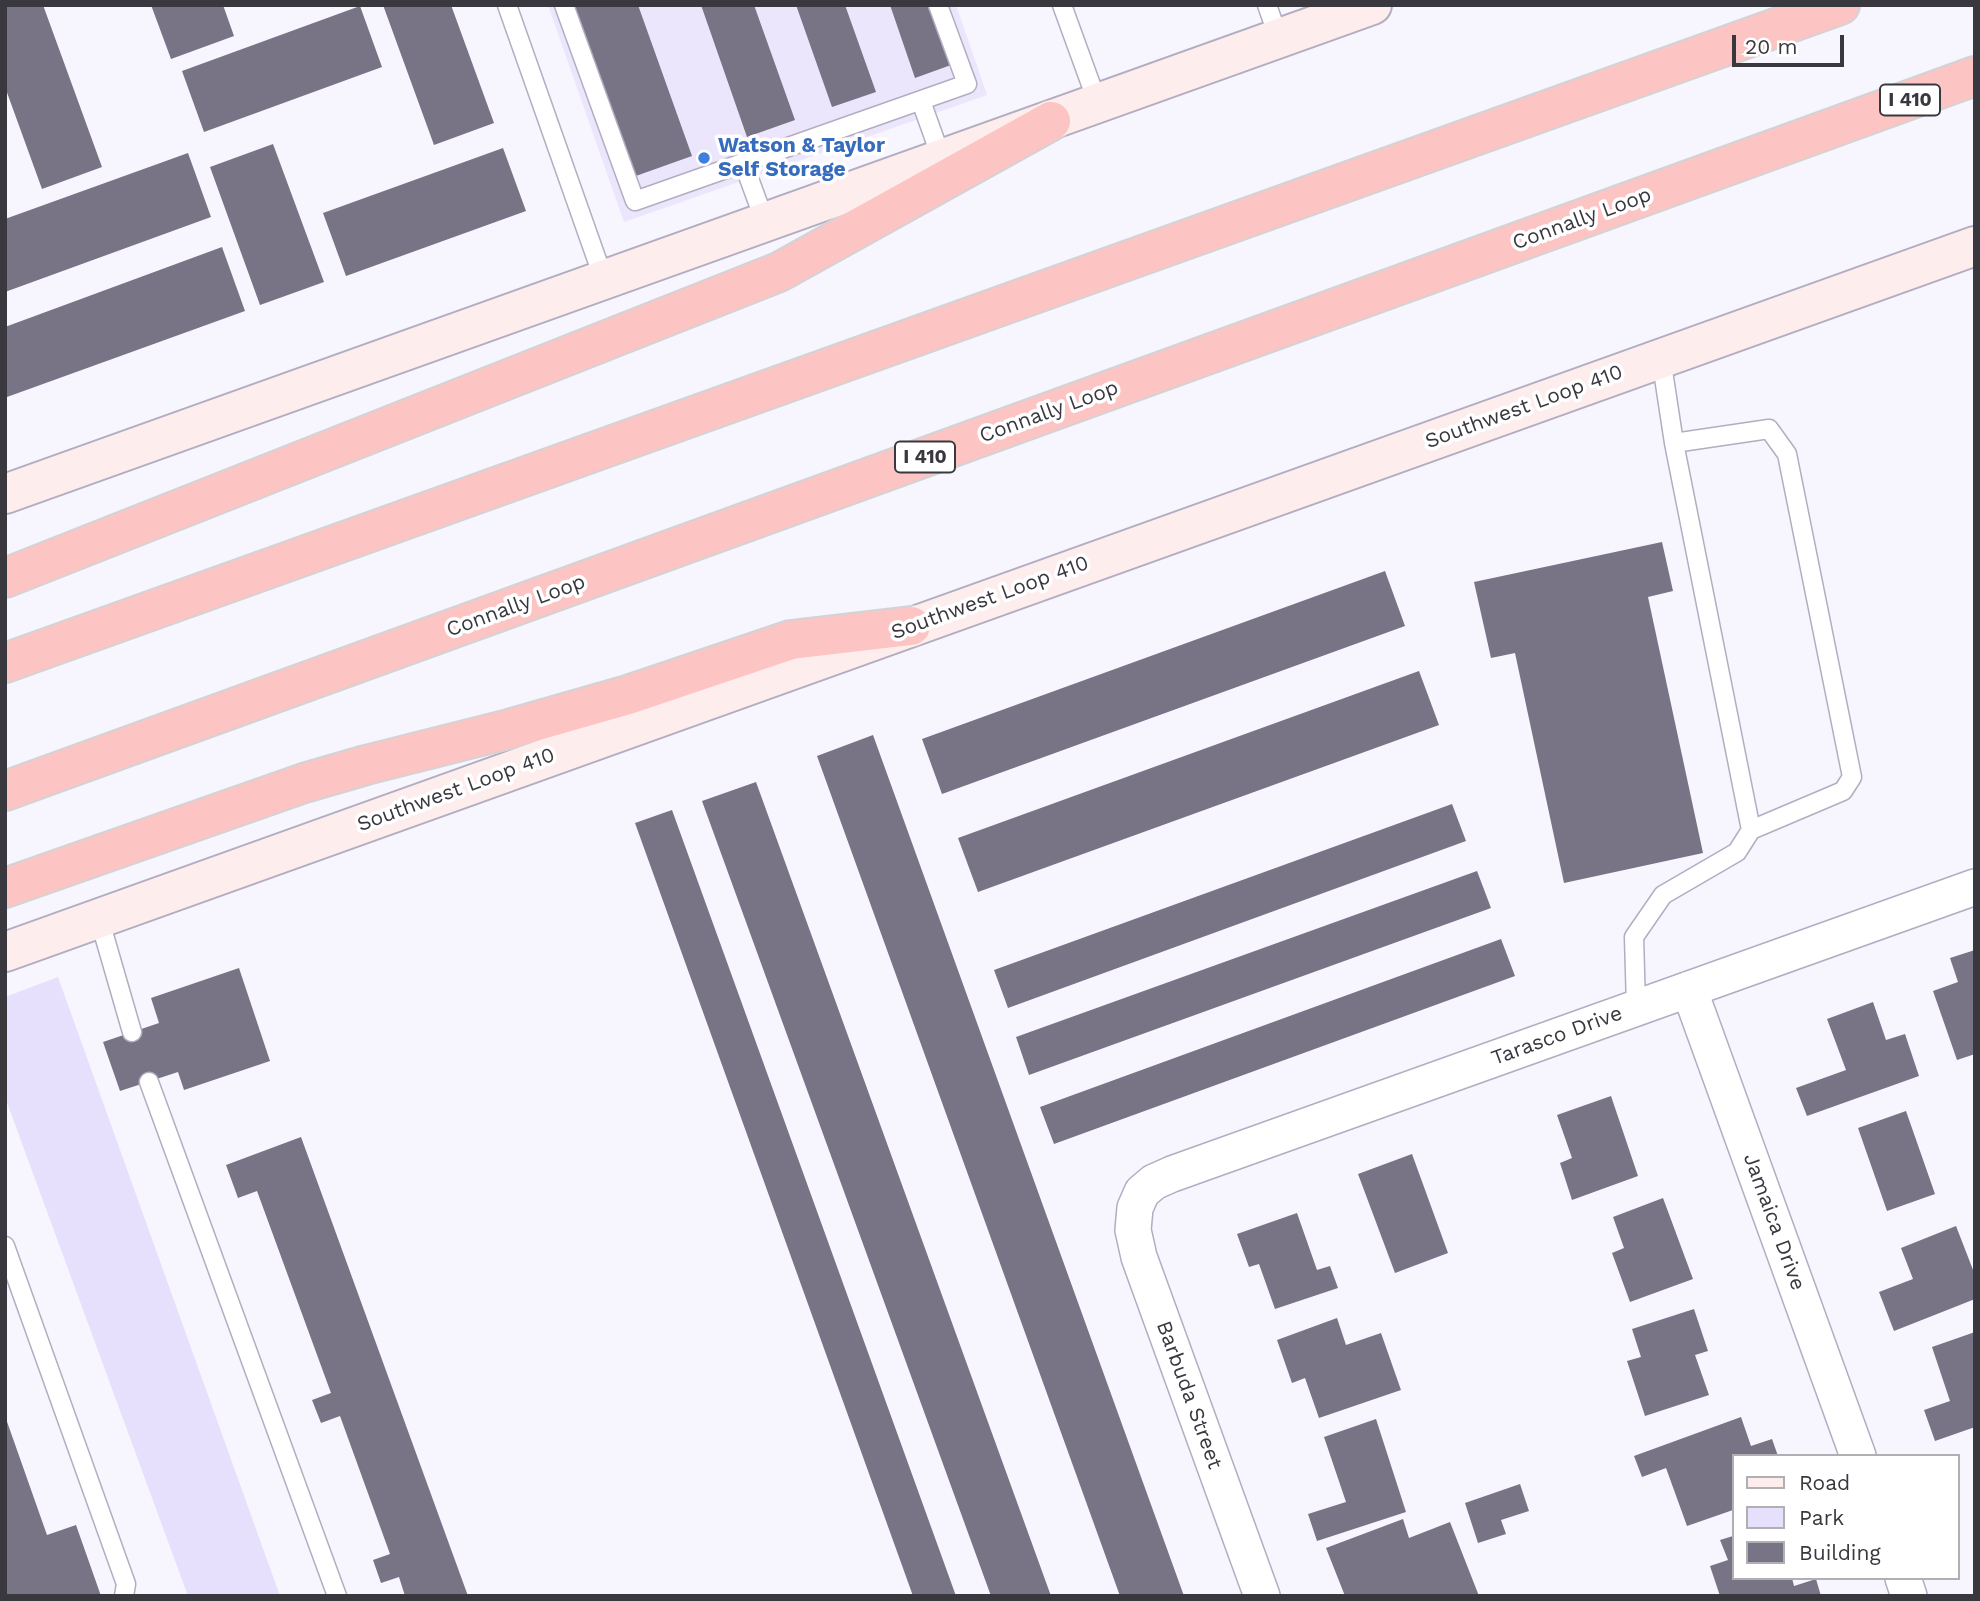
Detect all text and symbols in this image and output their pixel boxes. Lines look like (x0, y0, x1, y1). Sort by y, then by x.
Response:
scale bar (1735, 21, 1847, 65)
text: 20 m (1745, 34, 1797, 59)
road number: I 410 (1880, 85, 1940, 116)
place label: Watson & Taylor Self Storage (718, 133, 885, 183)
marker: Watson & Taylor Self Storage (696, 150, 712, 166)
street label: Connally Loop (1509, 182, 1655, 256)
street label: Southwest Loop 410 (1422, 359, 1626, 455)
street label: Connally Loop (976, 375, 1122, 449)
road number: I 410 (895, 442, 955, 472)
street label: Southwest Loop 410 (888, 550, 1092, 646)
street label: Connally Loop (443, 569, 589, 643)
street label: Southwest Loop 410 (354, 742, 558, 838)
street label: Tarasco Drive (1488, 1001, 1626, 1071)
street label: Jamaica Drive (1738, 1150, 1810, 1294)
street label: Barbuda Street (1151, 1318, 1227, 1472)
legend (1731, 1454, 1959, 1580)
text: Road (1799, 1470, 1850, 1495)
text: Park (1799, 1505, 1844, 1530)
text: Building (1799, 1540, 1881, 1565)

